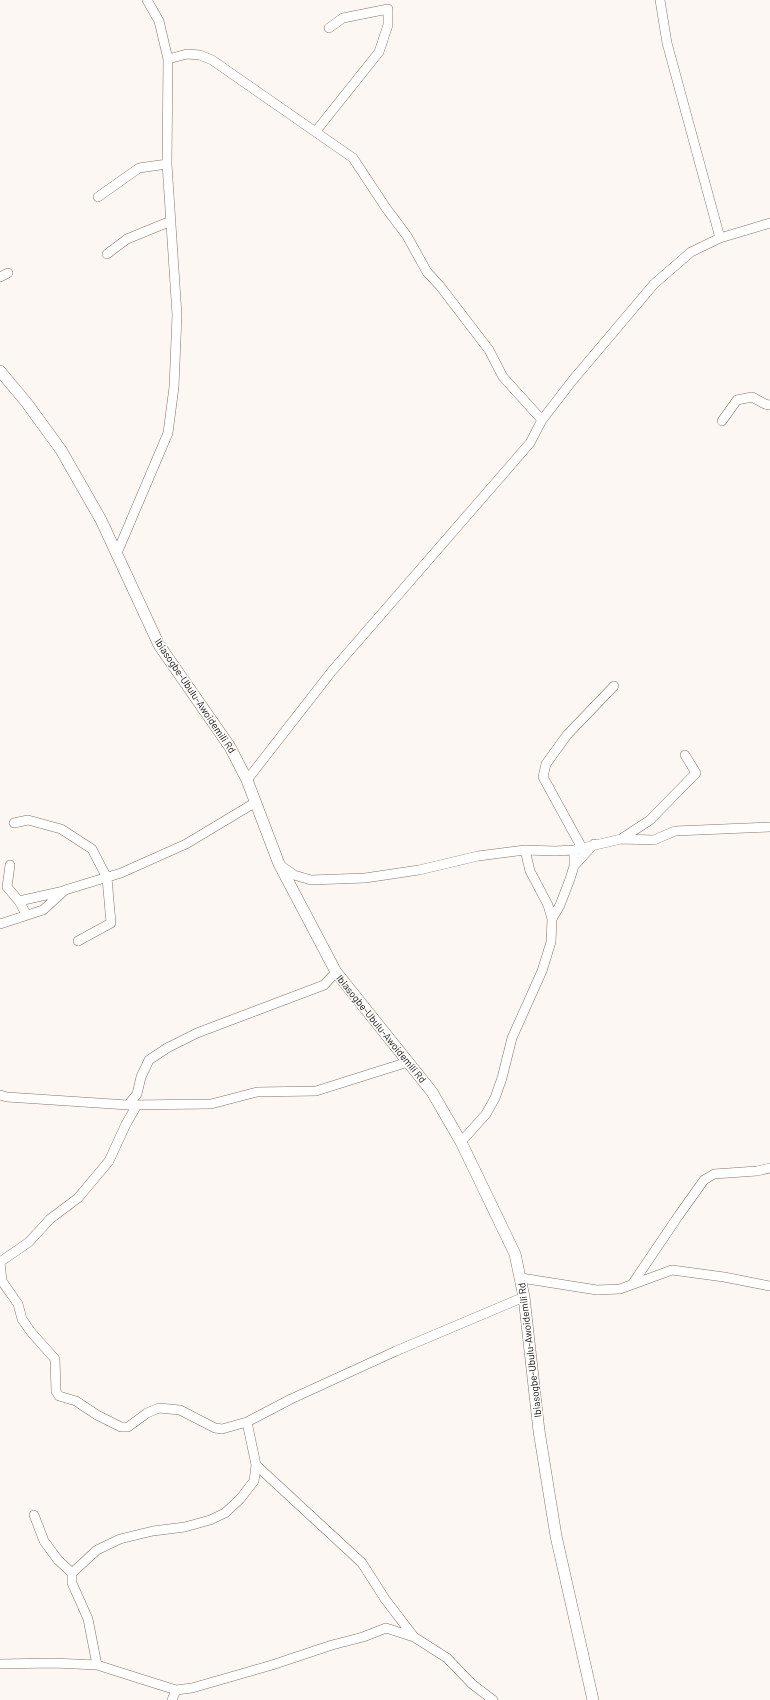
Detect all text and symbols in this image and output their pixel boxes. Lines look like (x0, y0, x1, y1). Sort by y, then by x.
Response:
street label: Ibiasogbe-Ubulu-Awoidemili Rd (152, 636, 238, 756)
street label: Ibiasogbe-Ubulu-Awoidemili Rd (334, 972, 428, 1086)
street label: Ibiasogbe-Ubulu-Awoidemili Rd (516, 1282, 544, 1418)

